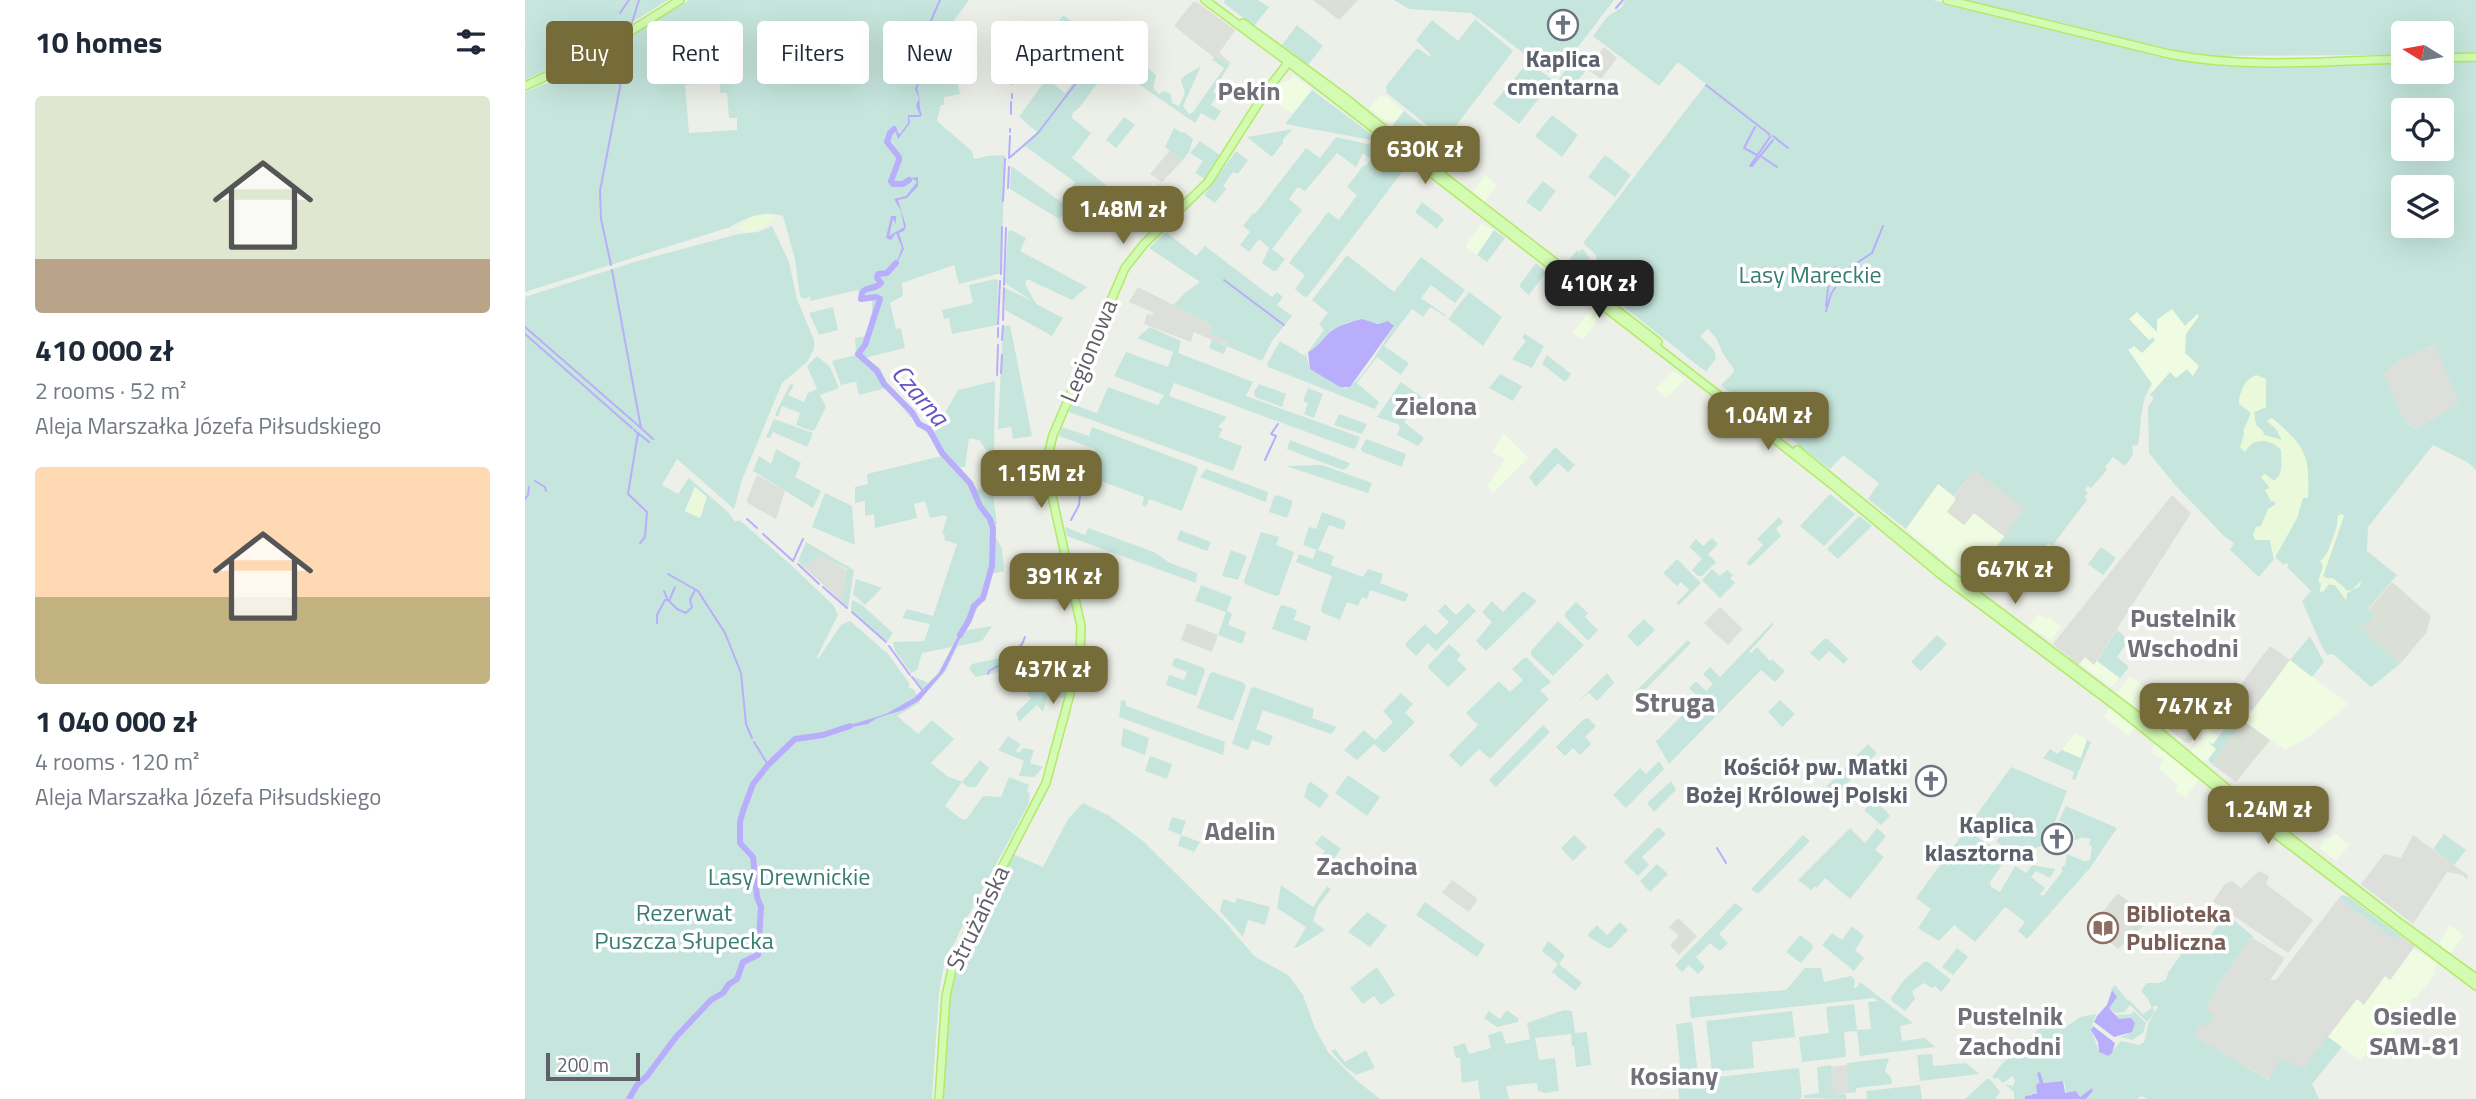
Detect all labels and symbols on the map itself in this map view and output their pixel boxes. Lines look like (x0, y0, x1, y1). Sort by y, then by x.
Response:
church icon: Kaplica cmentarna (1546, 8, 1580, 42)
north arrow (2391, 21, 2453, 84)
place label: Kaplica cmentarna (1507, 40, 1619, 104)
district label: Pekin (1217, 71, 1281, 110)
pin: 630K zł (1360, 127, 1490, 186)
pin: 1.48M zł (1051, 187, 1195, 246)
park label: Lasy Mareckie (1738, 256, 1882, 292)
pin: 410K zł (1534, 260, 1664, 320)
street label: Legionowa (1050, 293, 1126, 408)
water label: Czarna (882, 355, 960, 436)
district label: Zielona (1395, 386, 1477, 425)
pin: 1.04M zł (1696, 392, 1840, 452)
pin: 1.15M zł (969, 450, 1113, 510)
pin: 647K zł (1950, 546, 2080, 606)
pin: 391K zł (999, 554, 1129, 613)
district label: Pustelnik Wschodni (2127, 598, 2239, 667)
pin: 437K zł (988, 646, 1118, 706)
district label: Struga (1635, 680, 1715, 723)
pin: 747K zł (2129, 684, 2259, 743)
place label: Kościół pw. Matki Bożej Królowej Polski (1685, 748, 1908, 812)
church icon: Kościół pw. Matki Bożej Królowej Polski (1914, 764, 1948, 798)
pin: 1.24M zł (2196, 786, 2340, 846)
place label: Kaplica klasztorna (1925, 806, 2034, 870)
district label: Adelin (1204, 811, 1276, 850)
church icon: Kaplica klasztorna (2040, 822, 2074, 856)
district label: Zachoina (1316, 846, 1418, 885)
park label: Lasy Drewnickie (708, 858, 870, 894)
street label: Strużańska (936, 859, 1018, 976)
park label: Rezerwat Puszcza Słupecka (594, 894, 774, 958)
place label: Biblioteka Publiczna (2126, 895, 2231, 959)
library icon: Biblioteka Publiczna (2086, 911, 2120, 945)
district label: Pustelnik Zachodni (1957, 996, 2064, 1065)
district label: Osiedle SAM-81 (2369, 996, 2461, 1065)
scale bar (546, 1050, 641, 1082)
district label: Kosiany (1630, 1056, 1718, 1095)

